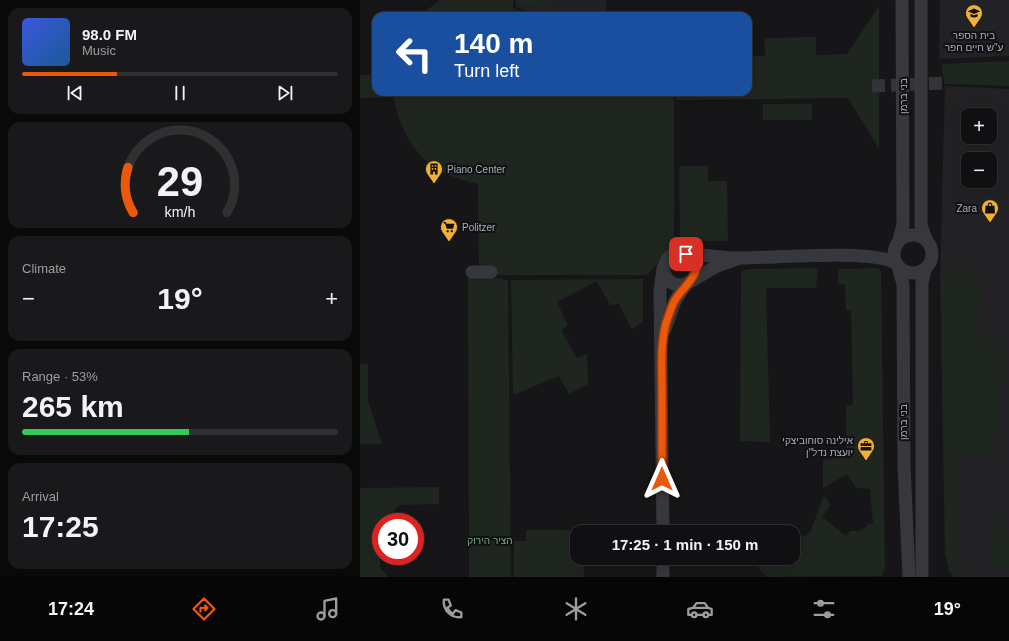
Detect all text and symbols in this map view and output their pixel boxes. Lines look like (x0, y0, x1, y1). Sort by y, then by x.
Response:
school or university icon: בית הספר ע"ש חיים חפר (964, 3, 984, 28)
text: 98.0 FM (82, 26, 137, 43)
icon: left (388, 28, 440, 80)
text: 140 m (454, 28, 533, 59)
place label: בית הספר ע"ש חיים חפר (945, 30, 1003, 53)
text: Music (82, 43, 116, 58)
text: Turn left (454, 61, 519, 81)
street label: בני ברמן (898, 78, 909, 114)
icon: previous (64, 82, 86, 104)
icon: pause (169, 82, 191, 104)
icon: next (274, 82, 296, 104)
map controls (961, 108, 997, 188)
button: + (961, 108, 997, 144)
button: − (961, 152, 997, 188)
text: 29 (157, 157, 203, 204)
building icon: Piano Center (424, 159, 444, 184)
place label: Piano Center (447, 164, 506, 175)
shop icon: Zara (980, 198, 1000, 223)
text: km/h (165, 203, 196, 219)
place label: Zara (956, 203, 977, 214)
supermarket icon: Politzer (439, 217, 459, 242)
place label: Politzer (462, 222, 496, 233)
pin (669, 237, 703, 271)
icon: arrive (675, 243, 697, 265)
text: Climate (22, 261, 66, 276)
text: 19° (157, 282, 203, 315)
text: − (22, 286, 35, 311)
text: + (325, 286, 338, 311)
text: Range · 53% (22, 369, 98, 384)
text: 265 km (22, 390, 124, 423)
street label: בני ברמן (898, 404, 909, 440)
place label: אילינה סוחוביצקי יועצת נדל"ן (782, 435, 854, 458)
office icon: אילינה סוחוביצקי יועצת נדל"ן (856, 436, 876, 461)
position arrow (641, 458, 683, 500)
text: Arrival (22, 489, 59, 504)
text: 17:25 (22, 510, 99, 543)
speed limit sign: 30 (372, 513, 424, 565)
park label: הציר הירוק (467, 535, 513, 546)
text: 17:25 · 1 min · 150 m (612, 536, 758, 553)
icon: directions (190, 595, 218, 623)
icon: music (314, 595, 342, 623)
icon: phone (438, 595, 466, 623)
icon: climate (562, 595, 590, 623)
icon: car (686, 595, 714, 623)
icon: filters (810, 595, 838, 623)
text: 17:24 (48, 599, 94, 619)
text: 19° (934, 599, 961, 619)

